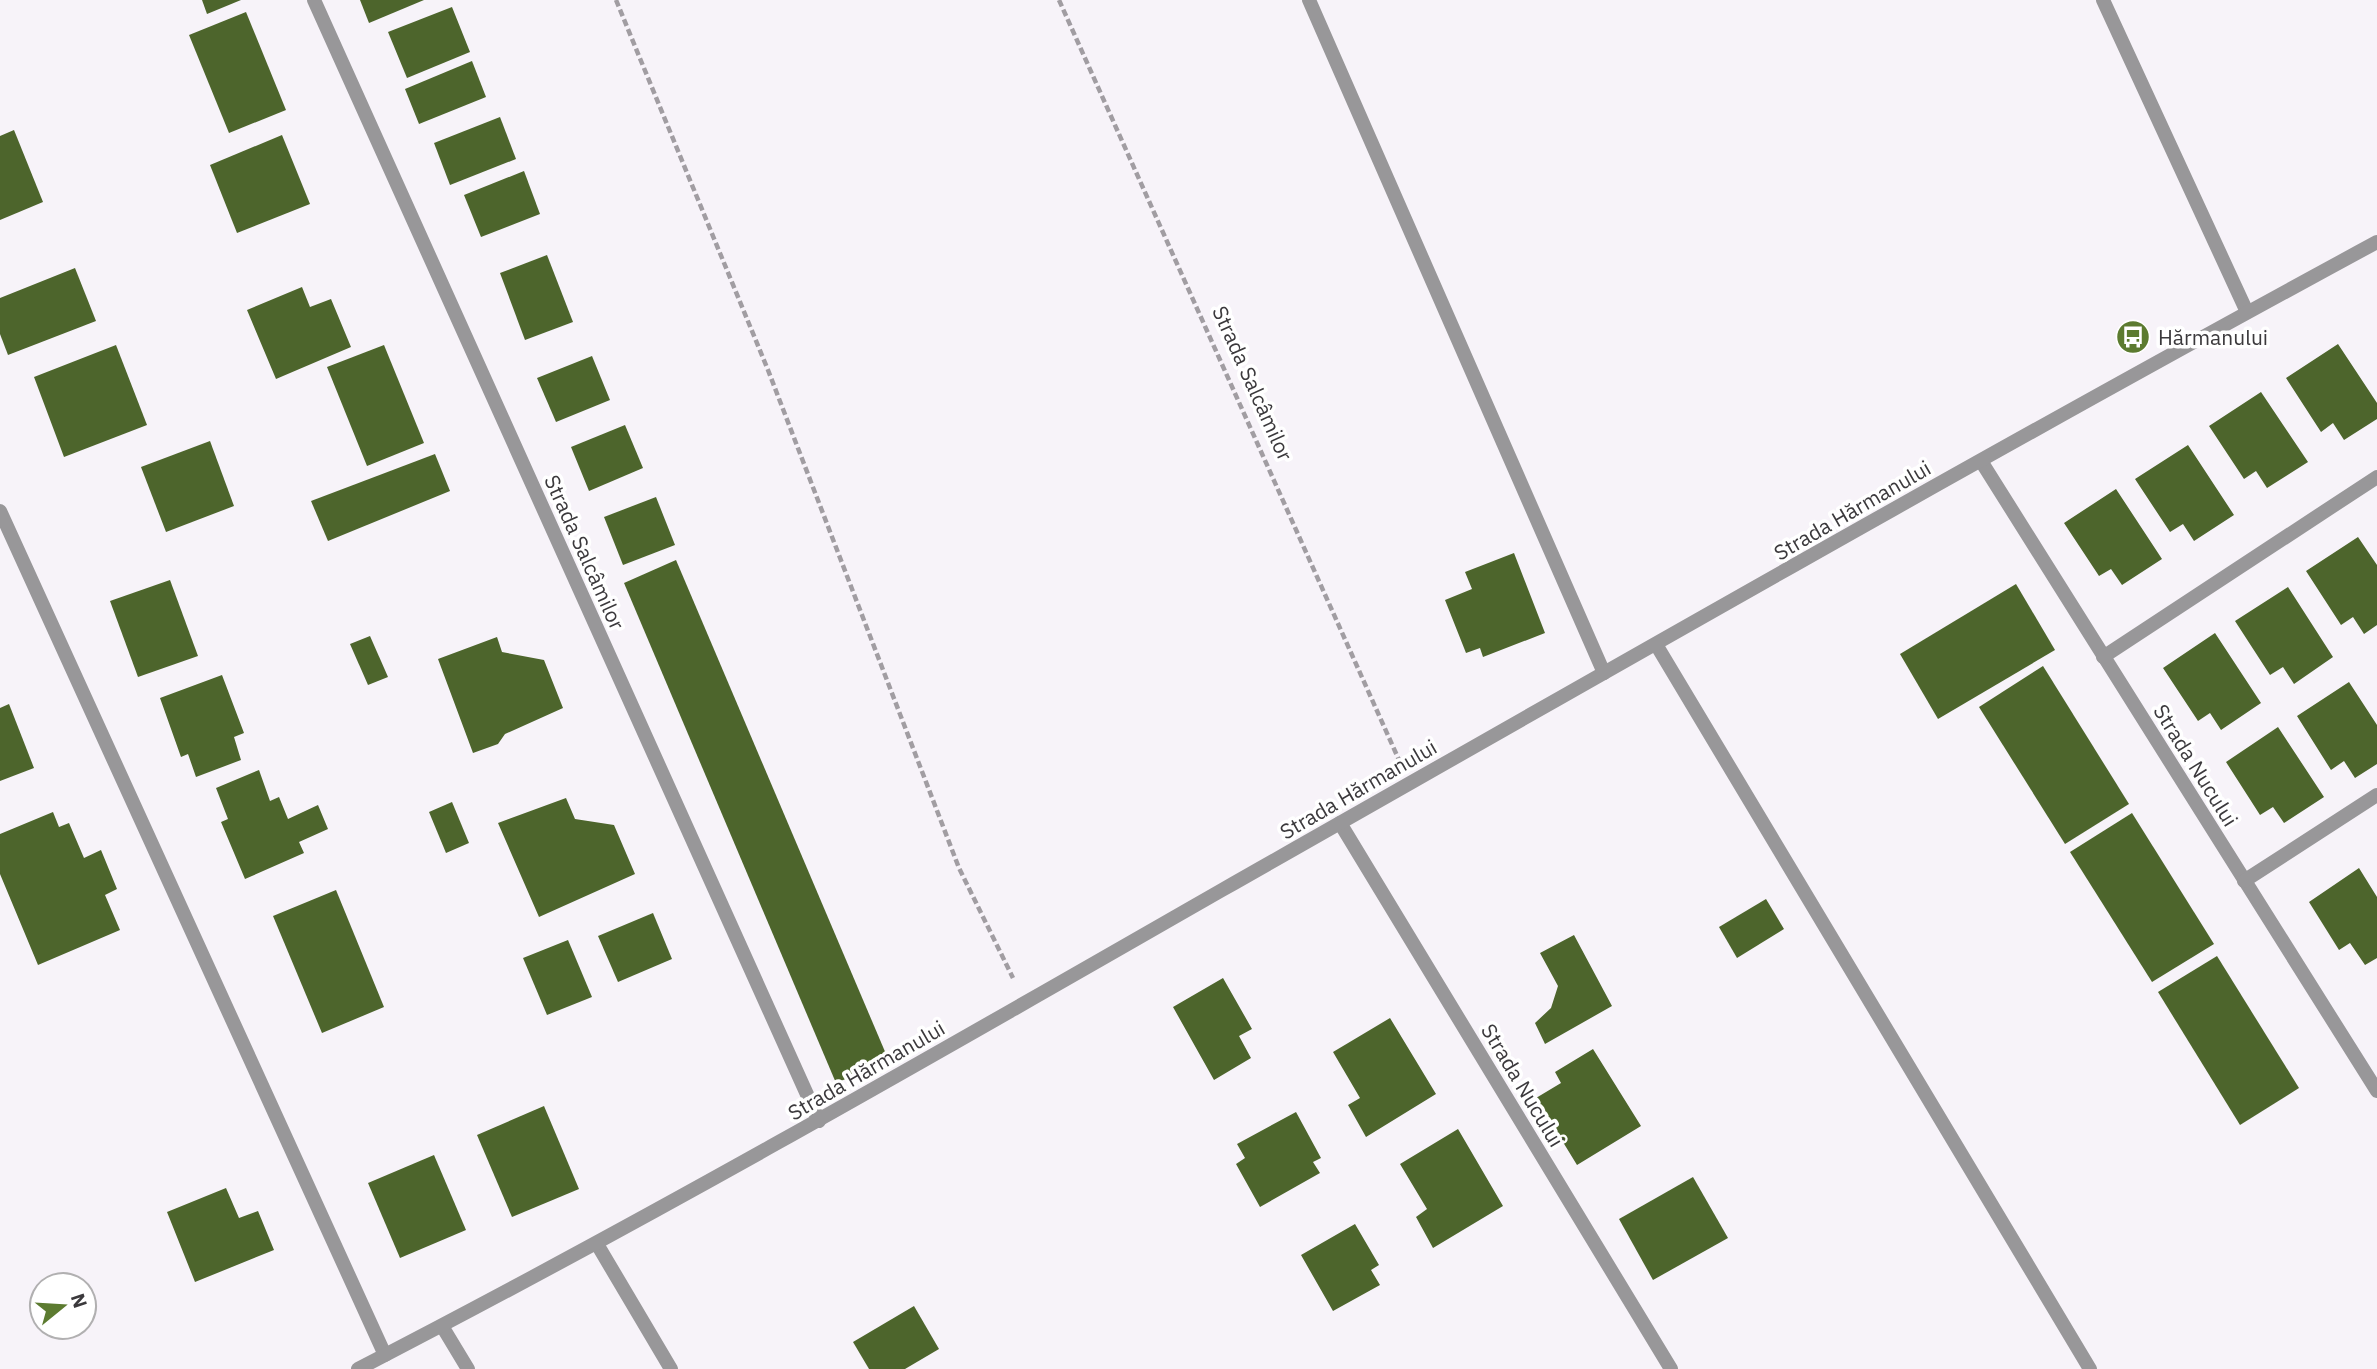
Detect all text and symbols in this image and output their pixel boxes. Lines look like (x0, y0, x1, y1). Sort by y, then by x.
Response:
street label: Strada Salcâmilor (1206, 301, 1300, 465)
bus stop icon: Hărmanului (2114, 318, 2152, 356)
place label: Hărmanului (2158, 323, 2268, 351)
street label: Strada Hărmanului (1768, 454, 1936, 566)
street label: Strada Salcâmilor (538, 470, 632, 634)
street label: Strada Nucului (2147, 699, 2245, 831)
street label: Strada Hărmanului (1274, 733, 1442, 845)
street label: Strada Hărmanului (782, 1014, 950, 1126)
street label: Strada Nucului (1475, 1018, 1571, 1152)
north arrow (28, 1271, 98, 1341)
text: N (66, 1290, 93, 1311)

